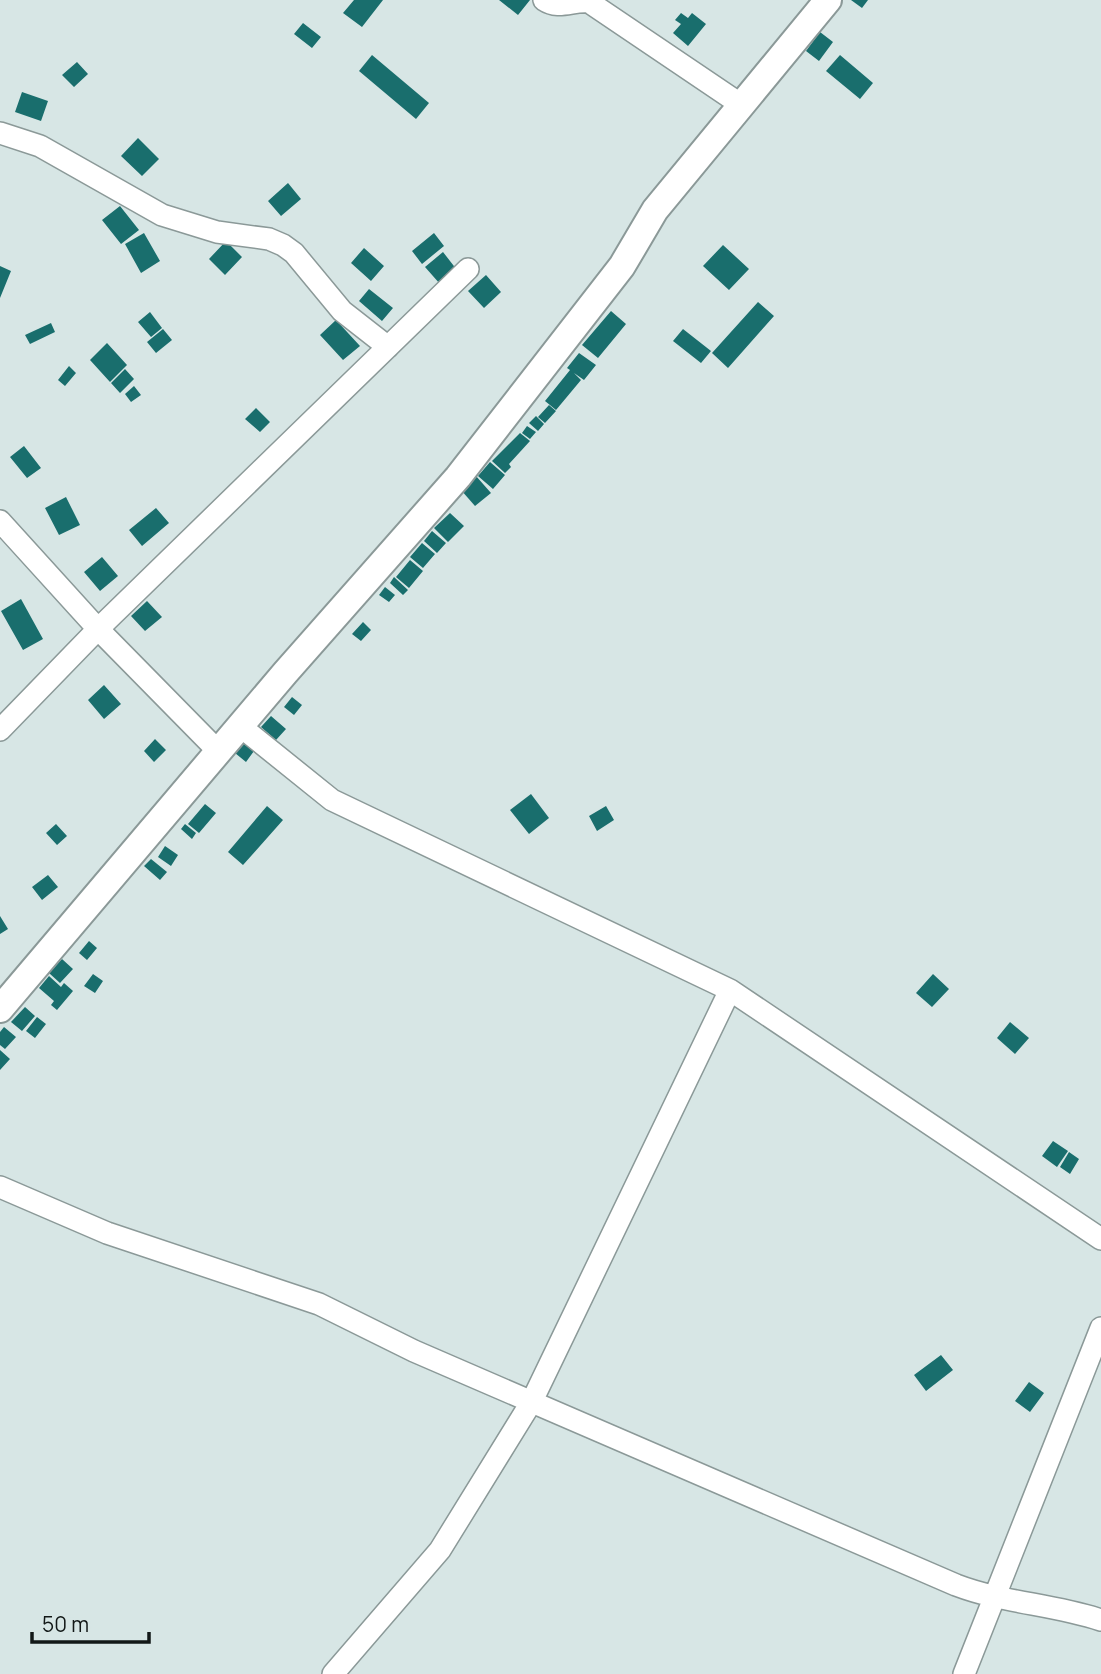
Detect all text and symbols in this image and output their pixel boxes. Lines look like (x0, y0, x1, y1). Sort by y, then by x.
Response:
scale bar (32, 1600, 149, 1644)
text: 50 m (42, 1610, 89, 1638)

